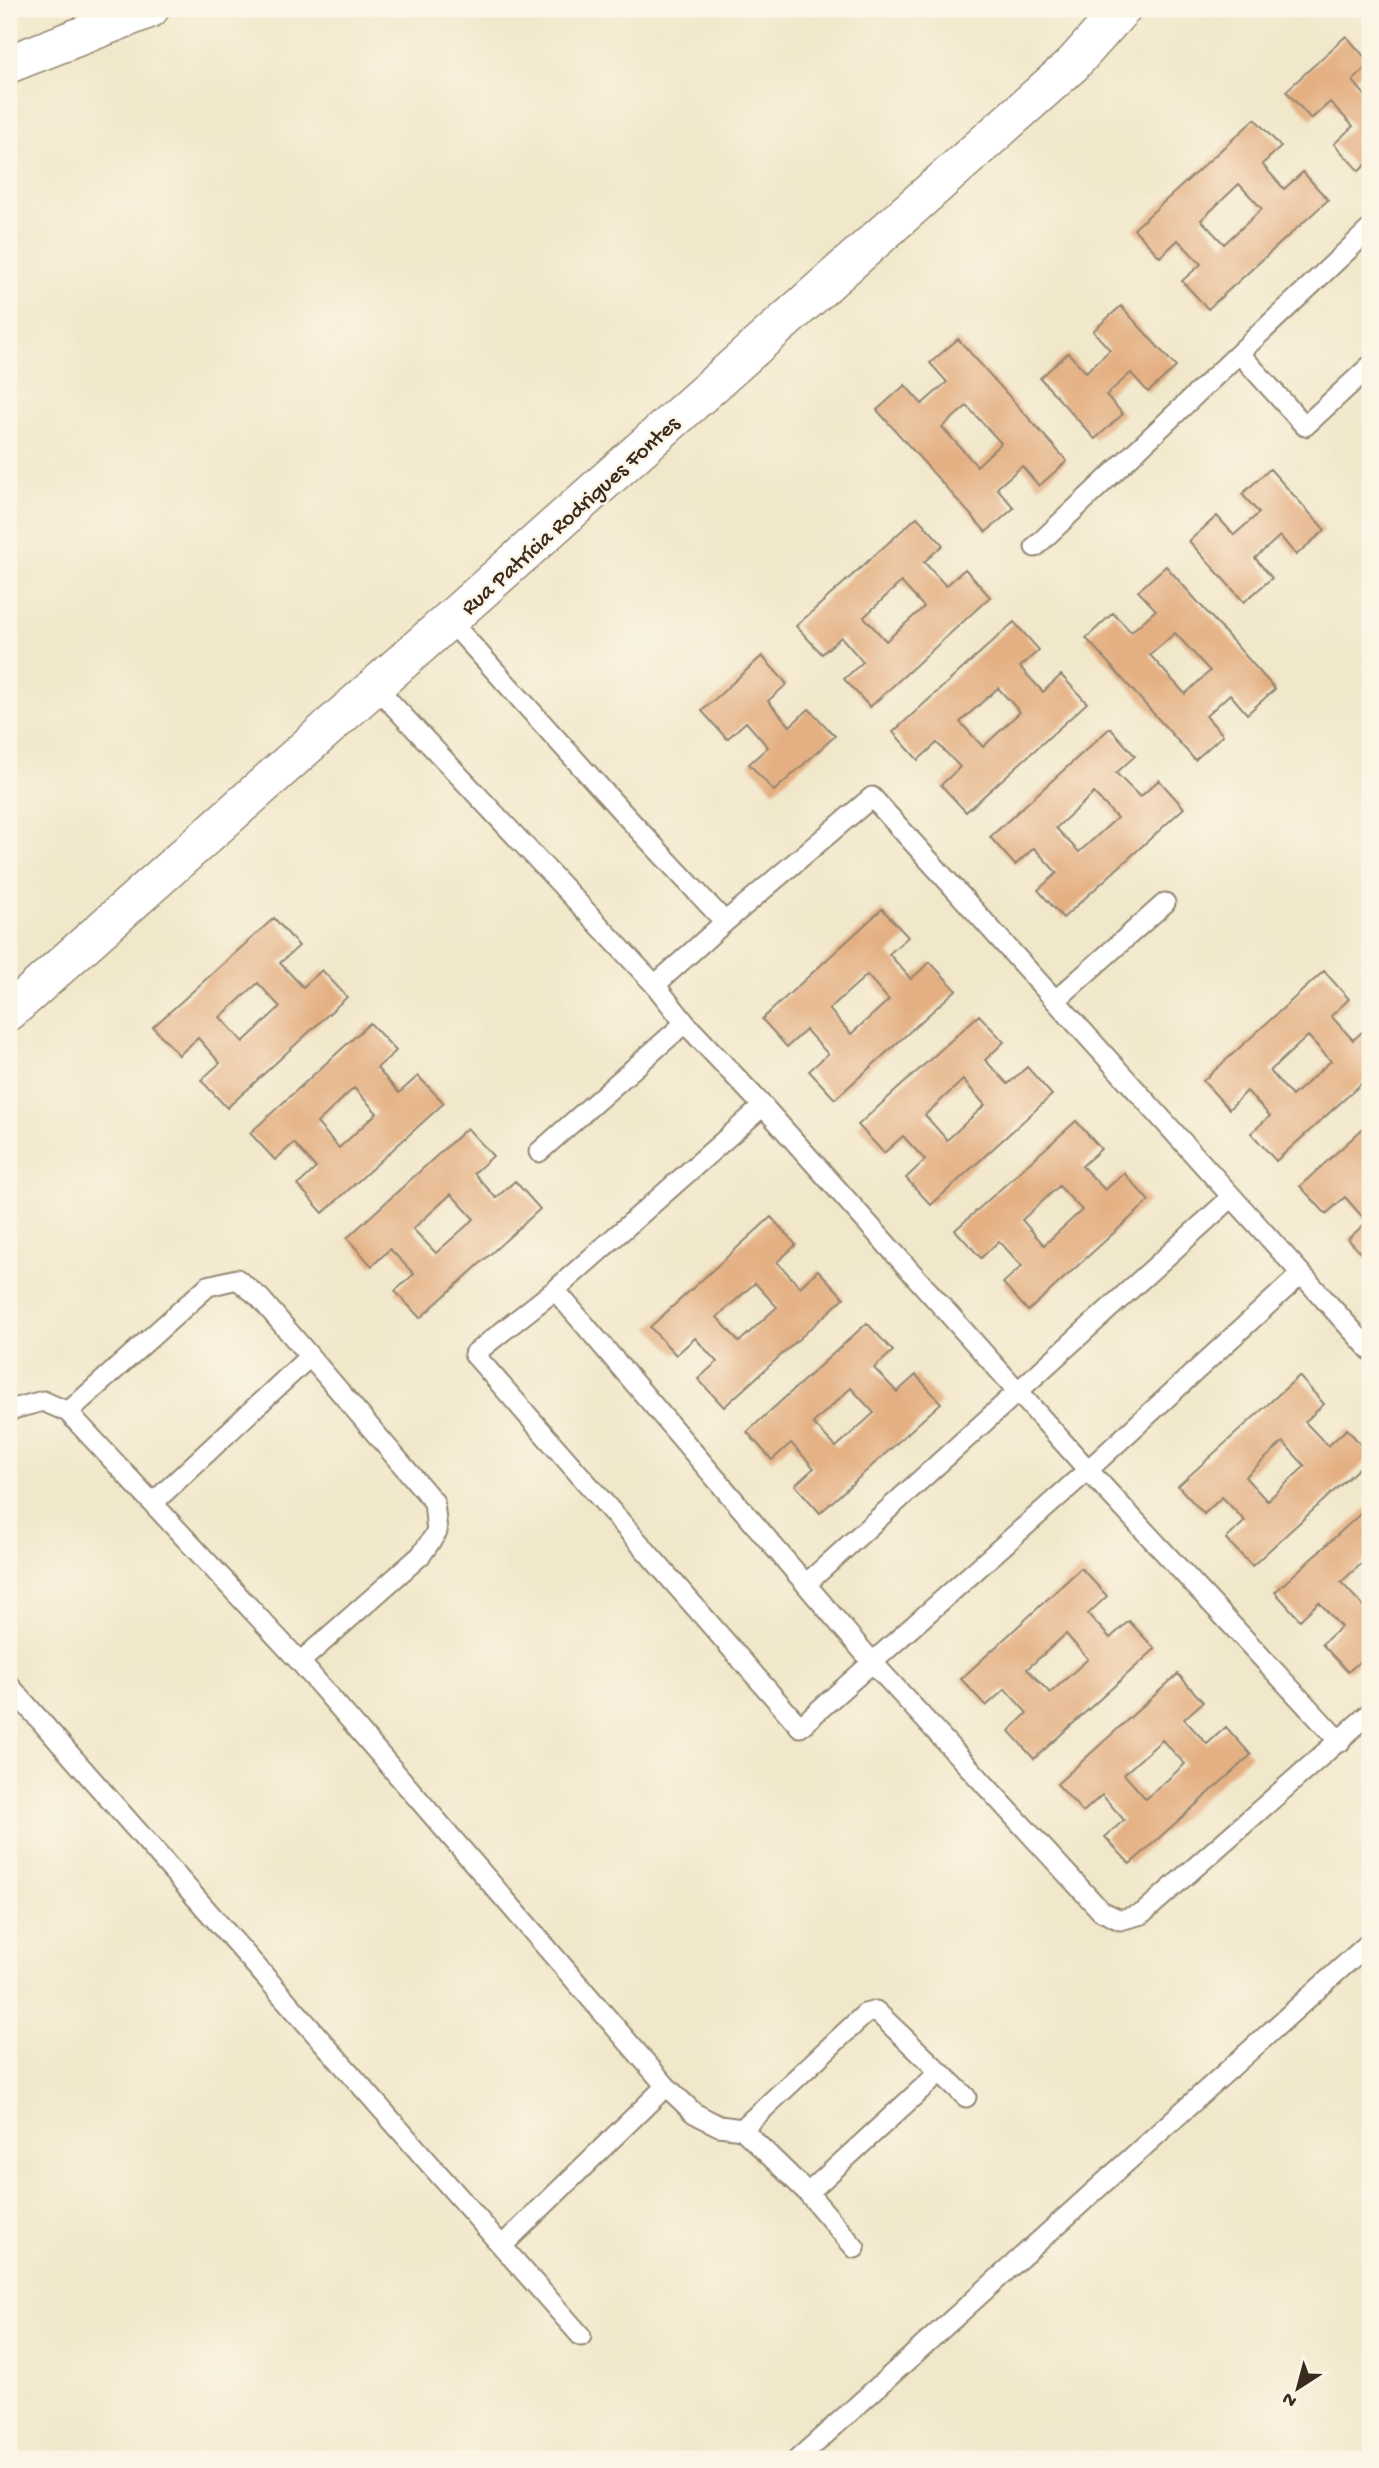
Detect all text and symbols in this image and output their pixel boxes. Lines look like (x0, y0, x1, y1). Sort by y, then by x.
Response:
street label: Rua Patrícia Rodrigues Fontes (457, 411, 687, 622)
north arrow (1264, 2352, 1334, 2422)
text: N (1278, 2386, 1302, 2412)

